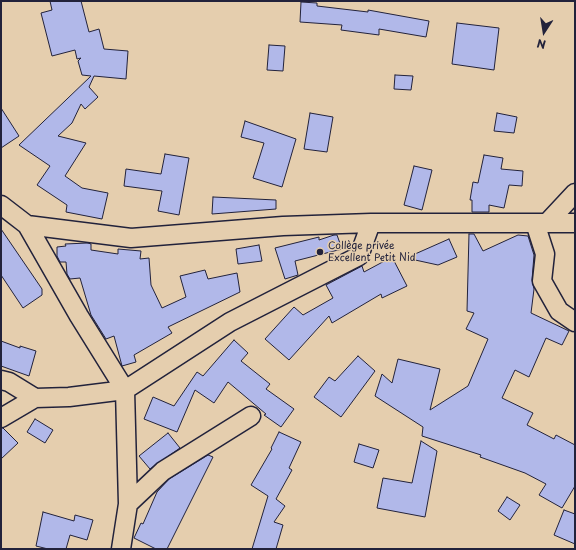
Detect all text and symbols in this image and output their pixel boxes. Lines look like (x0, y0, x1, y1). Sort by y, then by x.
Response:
north arrow (524, 12, 564, 52)
text: N (535, 35, 547, 53)
place label: Collège privée Excellent Petit Nid (328, 240, 416, 264)
marker: Collège privée Excellent Petit Nid (315, 247, 325, 257)

